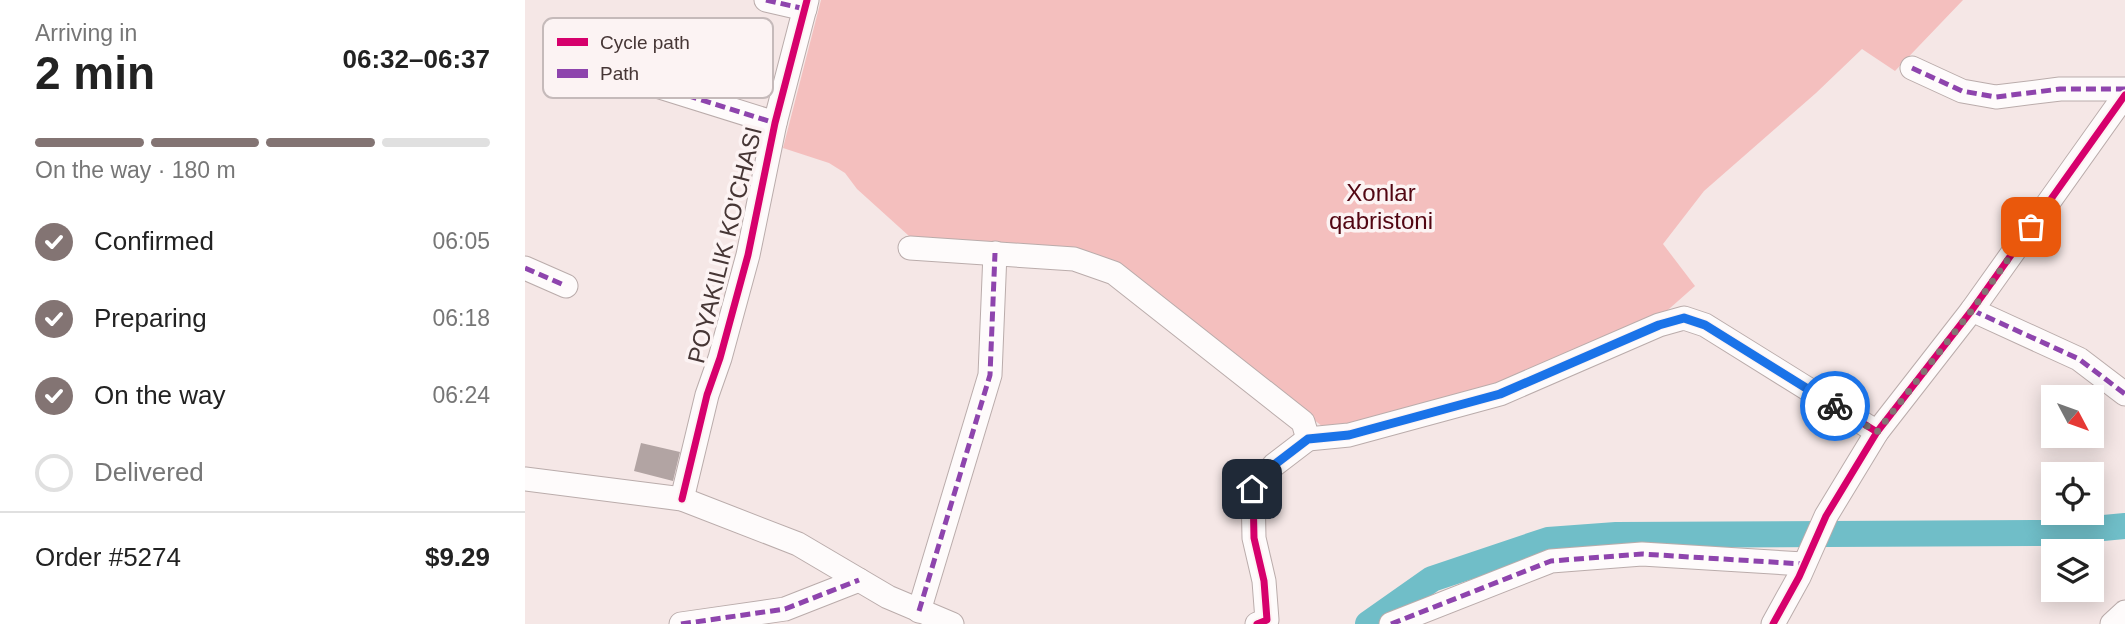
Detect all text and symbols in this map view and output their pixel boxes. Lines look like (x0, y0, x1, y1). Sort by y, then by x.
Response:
legend (543, 18, 773, 98)
text: Arriving in (35, 20, 137, 46)
text: Cycle path (600, 32, 690, 53)
text: 06:32–06:37 (343, 44, 490, 74)
text: 2 min (35, 47, 155, 99)
text: Path (600, 63, 639, 84)
street label: POYAKILIK KO'CHASI (682, 124, 767, 366)
text: On the way · 180 m (35, 157, 236, 183)
park label: Xonlar qabristoni (1329, 179, 1433, 234)
pin (2001, 197, 2061, 257)
icon: bag (2012, 208, 2050, 246)
icon: check (35, 223, 73, 261)
text: Confirmed (94, 226, 214, 256)
text: 06:05 (432, 228, 490, 254)
icon: check (35, 300, 73, 338)
text: Preparing (94, 303, 207, 333)
text: 06:18 (432, 305, 490, 331)
courier (1800, 371, 1870, 441)
icon: check (35, 377, 73, 415)
text: On the way (94, 380, 226, 410)
text: 06:24 (432, 382, 490, 408)
north arrow (2041, 385, 2103, 448)
map controls (2041, 385, 2104, 602)
icon: bike (1816, 387, 1854, 425)
text: Delivered (94, 457, 204, 487)
pin (1222, 459, 1282, 519)
button: locate (2041, 462, 2104, 525)
icon: home (1233, 470, 1271, 508)
button: layers (2041, 539, 2104, 602)
text: Order #5274 (35, 542, 181, 572)
text: $9.29 (425, 542, 490, 572)

